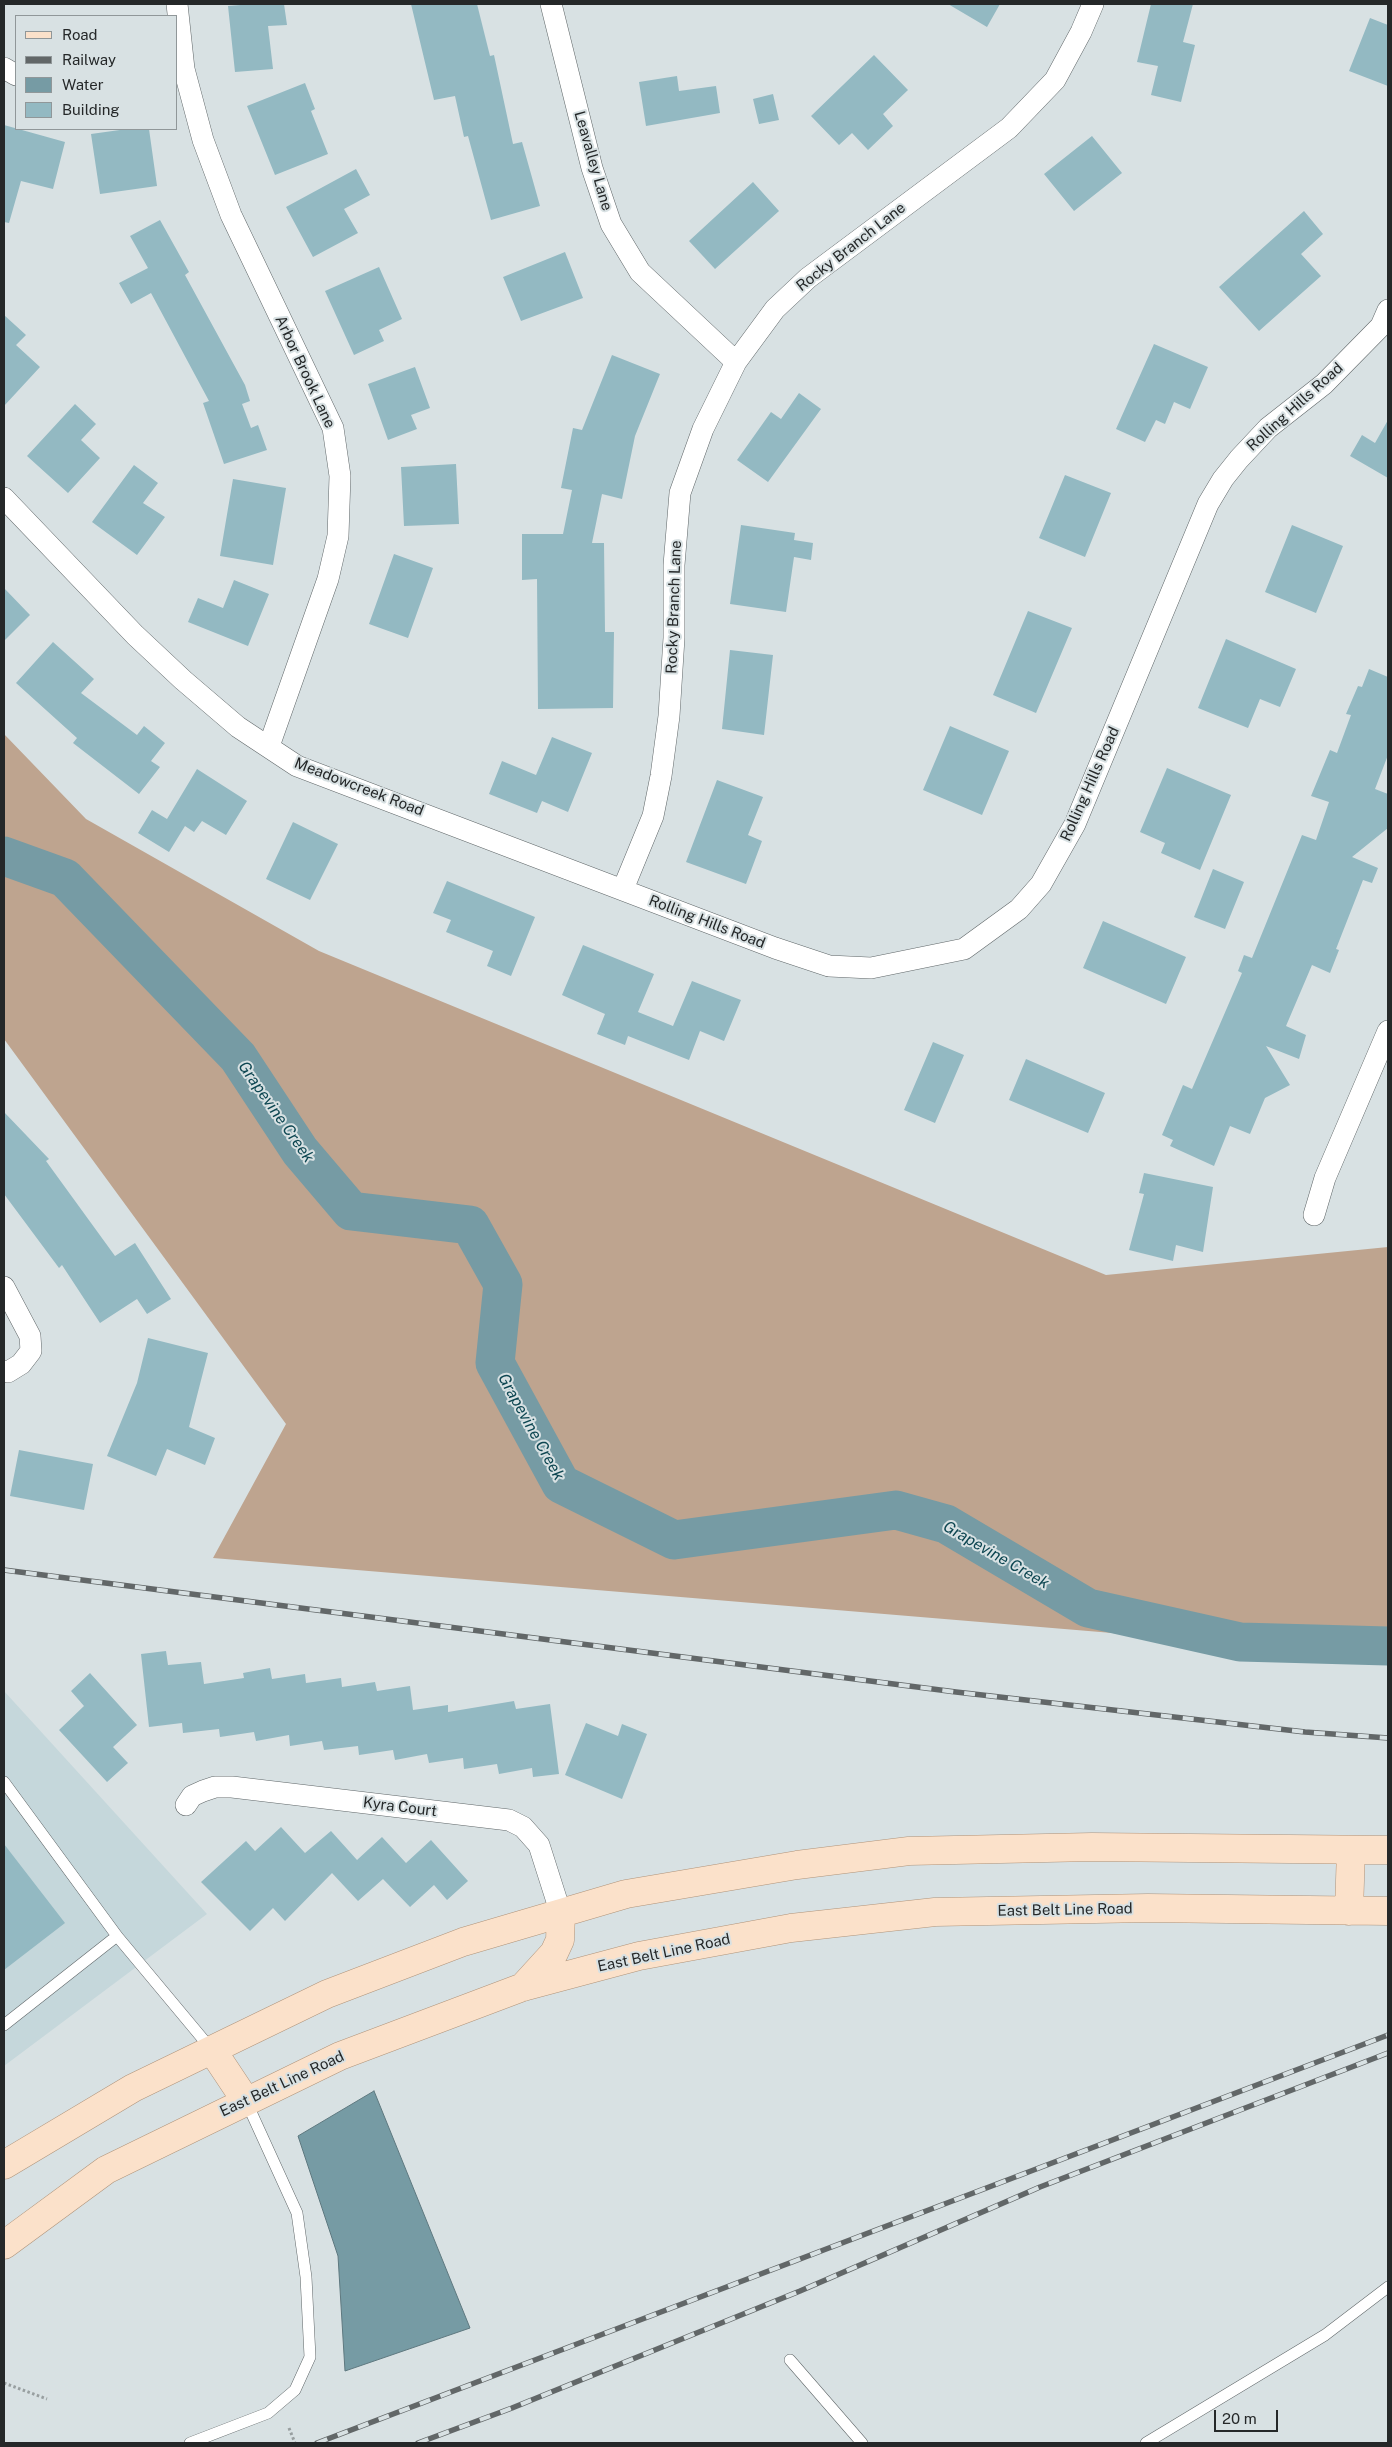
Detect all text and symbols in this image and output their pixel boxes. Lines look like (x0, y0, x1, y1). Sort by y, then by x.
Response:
legend (15, 15, 178, 130)
text: Road (62, 26, 98, 43)
text: Railway (62, 51, 116, 68)
text: Water (62, 76, 104, 93)
text: Building (62, 101, 120, 118)
street label: Leavalley Lane (570, 109, 616, 213)
street label: Rocky Branch Lane (793, 199, 909, 295)
street label: Arbor Brook Lane (271, 313, 339, 431)
street label: Rolling Hills Road (1243, 359, 1347, 455)
street label: Rocky Branch Lane (663, 540, 685, 674)
street label: Rolling Hills Road (1057, 724, 1123, 844)
street label: Meadowcreek Road (292, 754, 426, 820)
street label: Rolling Hills Road (646, 892, 768, 952)
water label: Grapevine Creek (234, 1058, 318, 1166)
water label: Grapevine Creek (494, 1370, 568, 1484)
water label: Grapevine Creek (940, 1517, 1052, 1593)
street label: Kyra Court (362, 1794, 438, 1820)
street label: East Belt Line Road (997, 1900, 1133, 1920)
street label: East Belt Line Road (596, 1930, 732, 1976)
street label: East Belt Line Road (217, 2047, 347, 2121)
scale bar (1217, 2400, 1281, 2432)
text: 20 m (1222, 2410, 1257, 2427)

